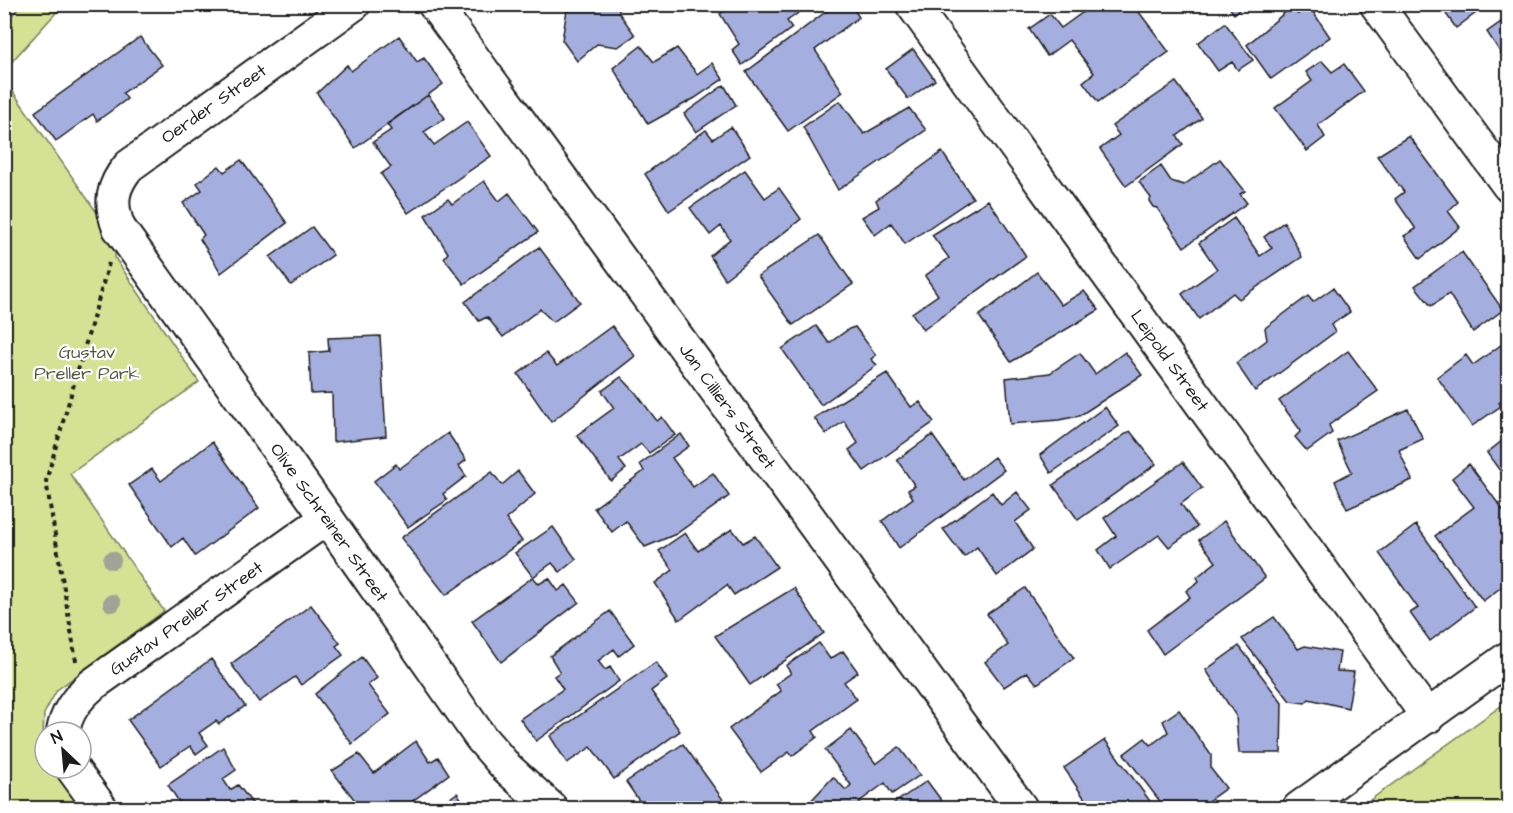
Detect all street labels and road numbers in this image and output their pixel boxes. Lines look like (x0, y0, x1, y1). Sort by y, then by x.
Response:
street label: Oerder Street (156, 58, 272, 150)
street label: Leipold Street (1125, 305, 1216, 417)
street label: Jan Cilliers Street (673, 338, 783, 475)
street label: Olive Schreiner Street (264, 438, 395, 608)
street label: Gustav Preller Street (104, 554, 269, 681)

